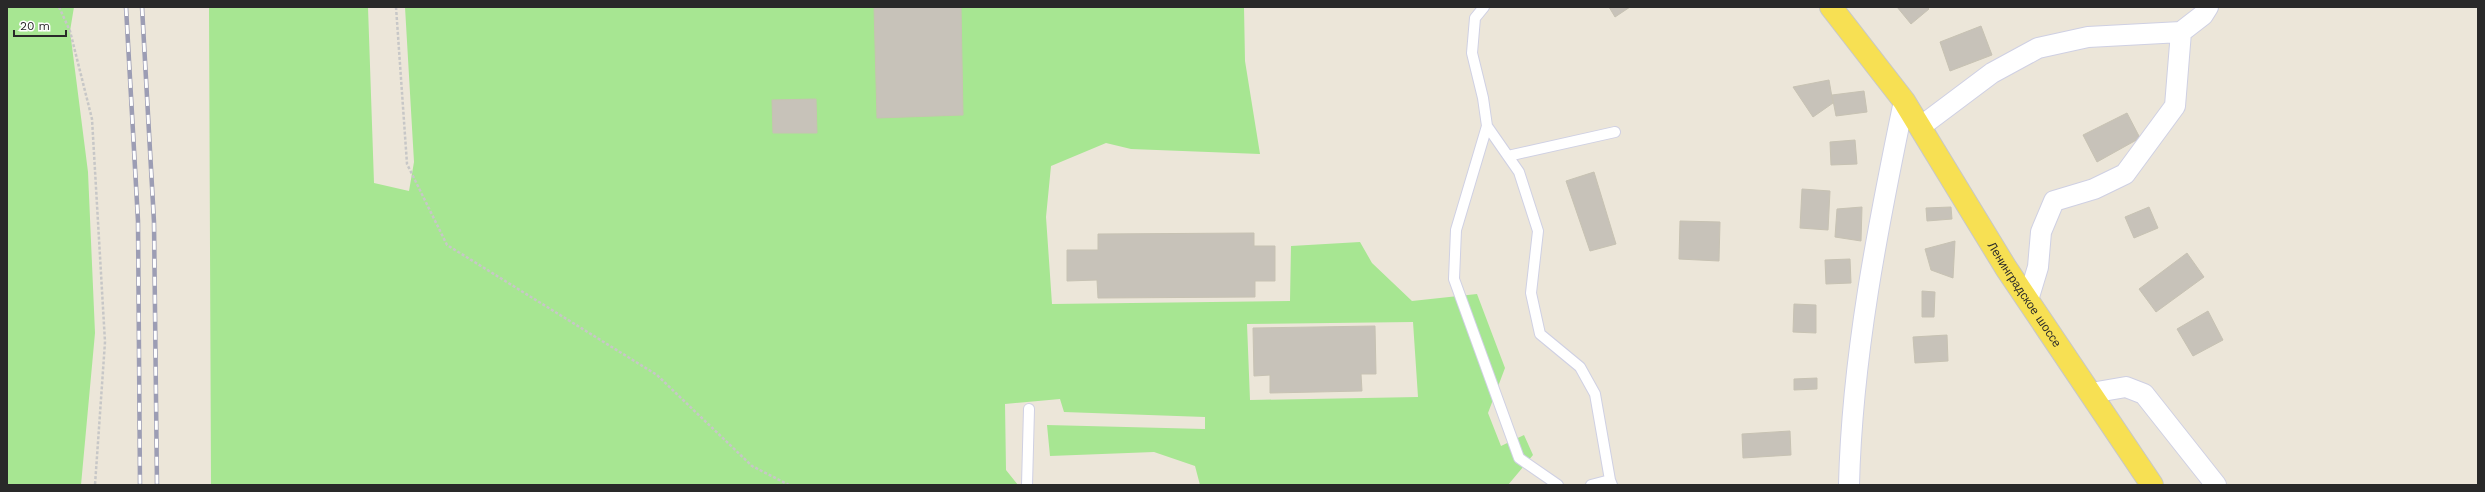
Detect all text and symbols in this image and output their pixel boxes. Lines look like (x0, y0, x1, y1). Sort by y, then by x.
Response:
scale bar (14, 12, 66, 38)
text: 20 m (20, 19, 50, 33)
street label: Ленинградское шоссе (1985, 239, 2064, 350)

